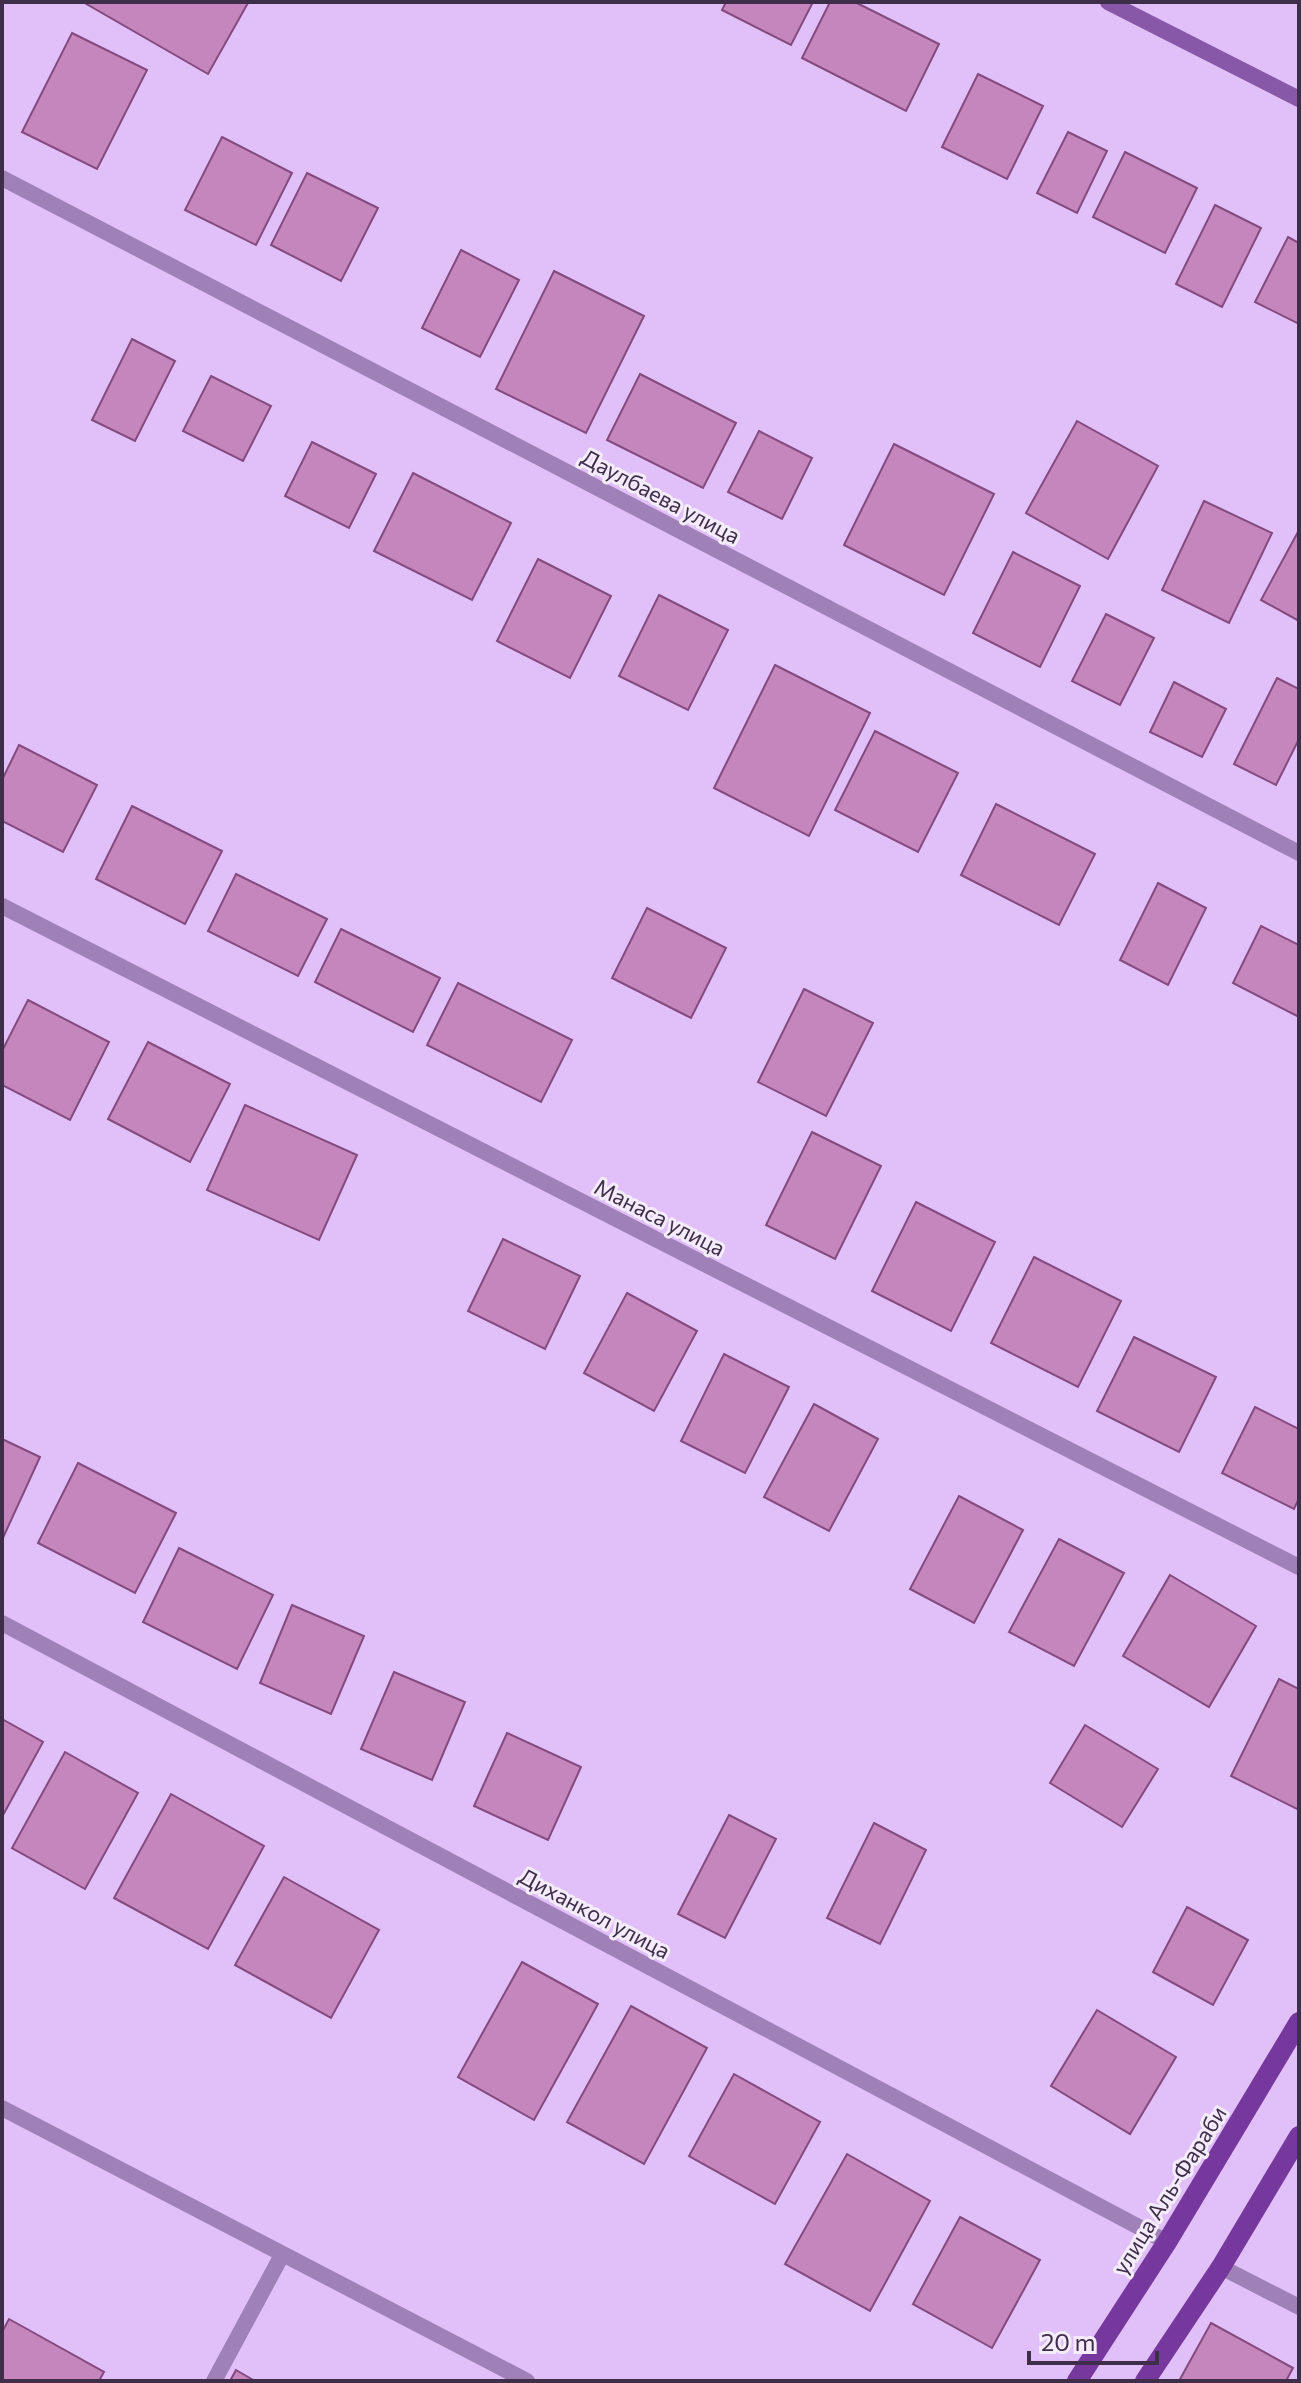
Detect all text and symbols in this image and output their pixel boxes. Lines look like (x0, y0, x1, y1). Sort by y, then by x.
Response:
street label: Даулбаева улица (577, 443, 745, 549)
street label: Манаса улица (590, 1173, 730, 1261)
street label: Диханкол улица (515, 1862, 675, 1964)
street label: улица Аль-Фараби (1106, 2101, 1232, 2279)
scale bar (1029, 2315, 1157, 2365)
text: 20 m (1041, 2327, 1095, 2356)

